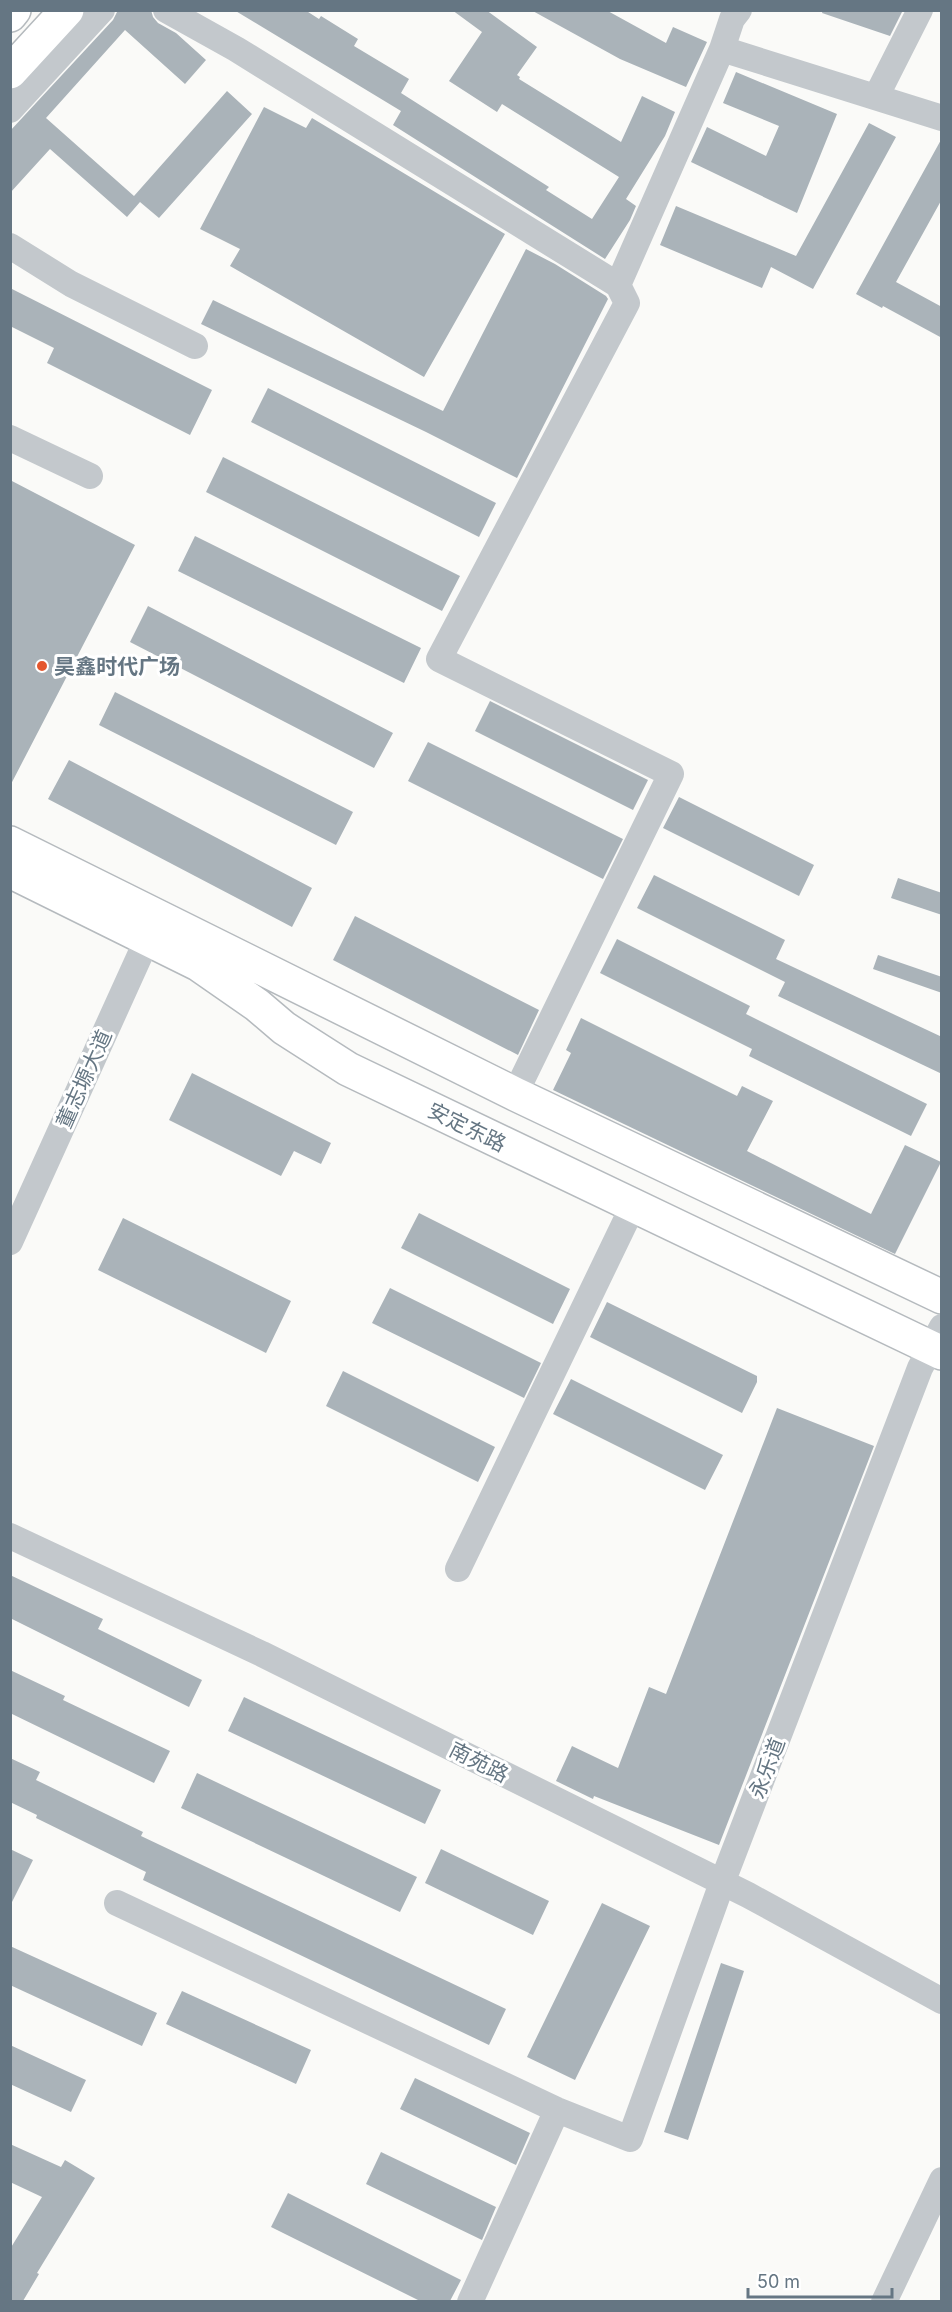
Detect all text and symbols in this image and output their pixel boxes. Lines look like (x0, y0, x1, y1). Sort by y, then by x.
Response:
place label: 昊鑫时代广场 (54, 654, 180, 679)
marker: 昊鑫时代广场 (35, 659, 49, 673)
street label: 董志塬大道 (51, 1026, 117, 1132)
street label: 安定东路 (424, 1097, 510, 1157)
street label: 永乐道 (744, 1734, 790, 1802)
street label: 南苑路 (445, 1737, 513, 1787)
scale bar (748, 2261, 892, 2299)
text: 50 m (757, 2271, 800, 2292)

